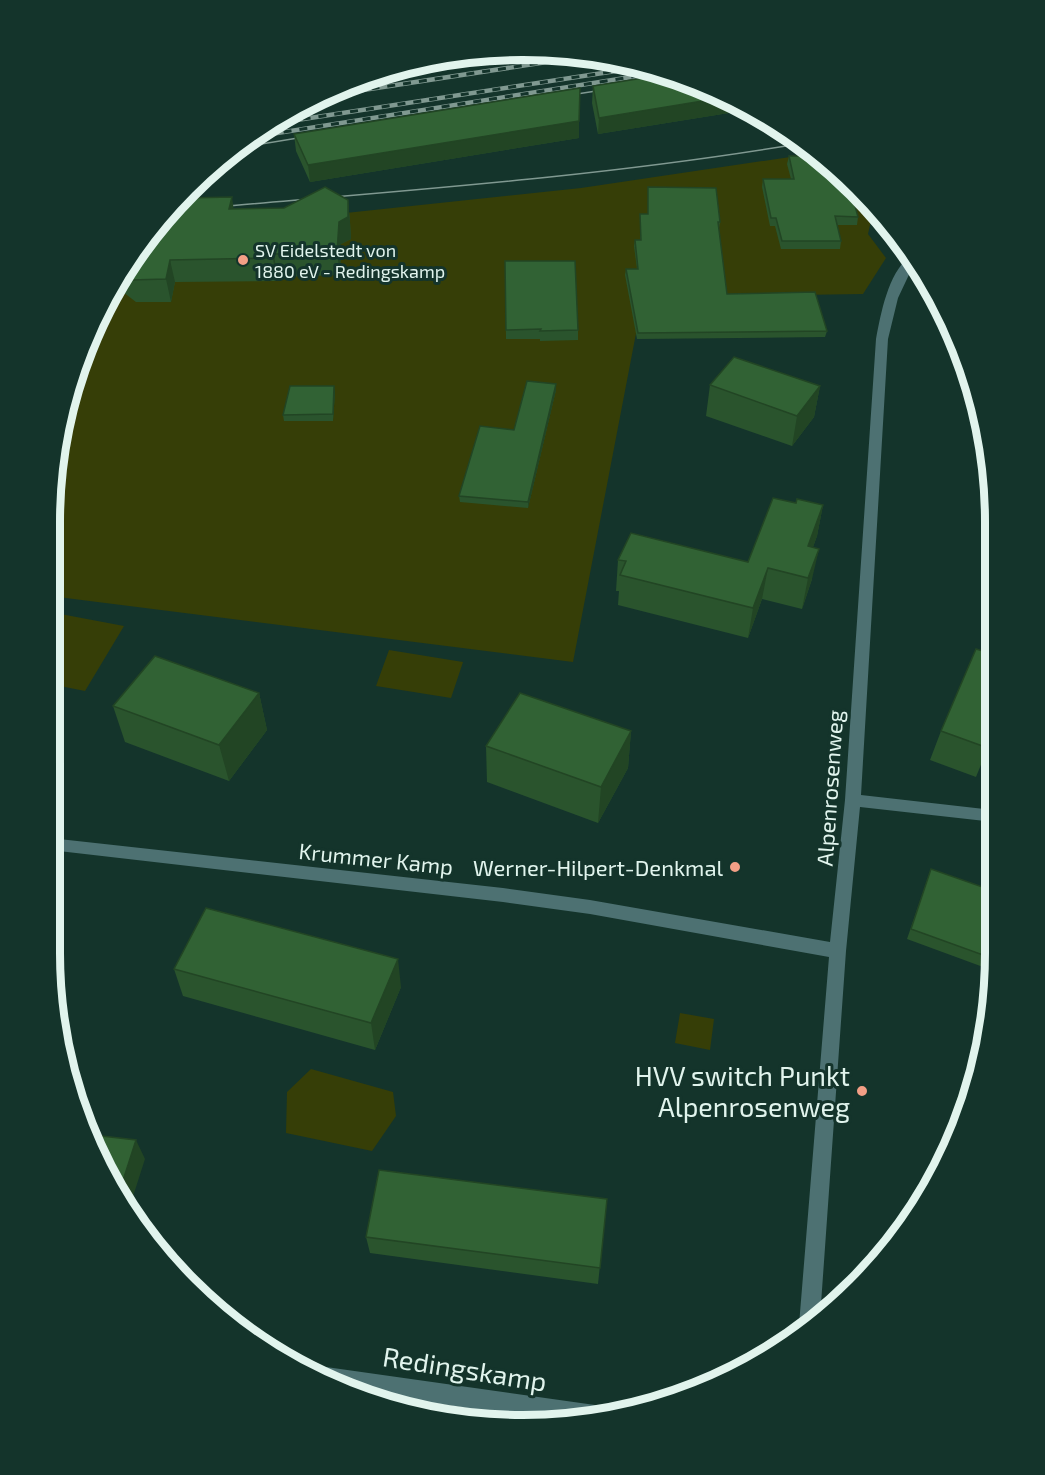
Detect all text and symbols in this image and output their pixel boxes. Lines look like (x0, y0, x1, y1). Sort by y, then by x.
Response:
place label: SV Eidelstedt von 1880 eV - Redingskamp (255, 239, 445, 282)
marker: SV Eidelstedt von 1880 eV - Redingskamp (236, 253, 250, 267)
street label: Alpenrosenweg (811, 709, 847, 867)
street label: Krummer Kamp (298, 837, 454, 879)
place label: Werner-Hilpert-Denkmal (473, 854, 723, 880)
marker: Werner-Hilpert-Denkmal (728, 860, 742, 874)
place label: HVV switch Punkt Alpenrosenweg (635, 1059, 850, 1123)
marker: HVV switch Punkt Alpenrosenweg (855, 1084, 869, 1098)
street label: Redingskamp (381, 1339, 549, 1398)

